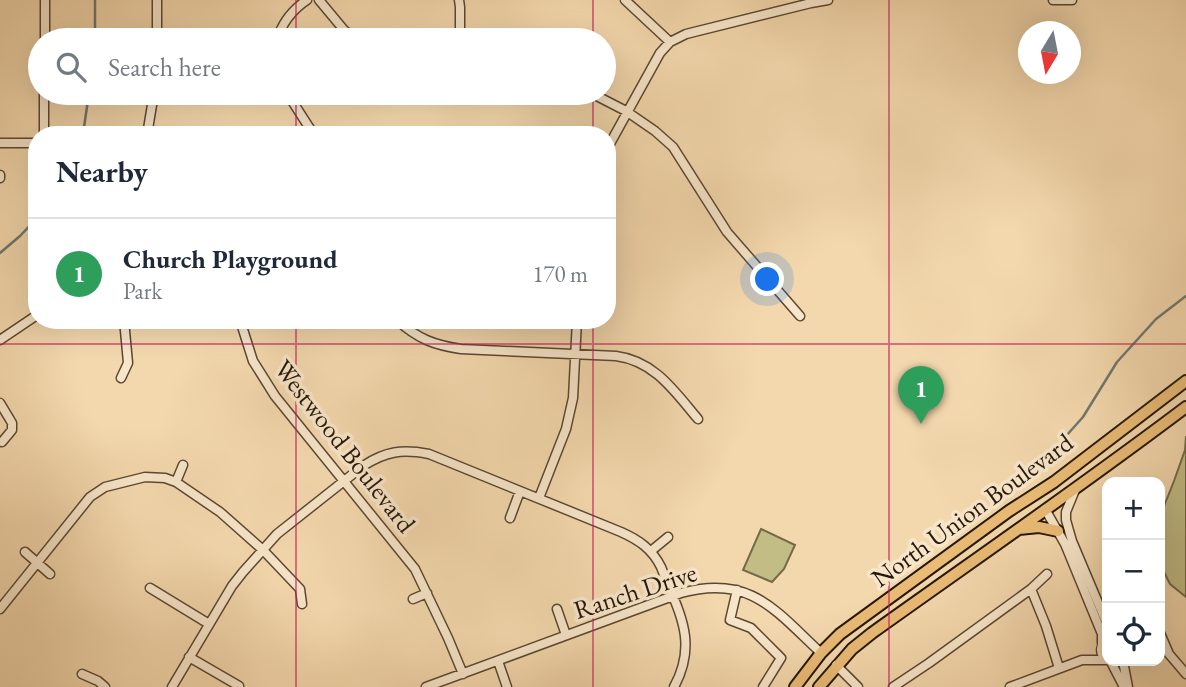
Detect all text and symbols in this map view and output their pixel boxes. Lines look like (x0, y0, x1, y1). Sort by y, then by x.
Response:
north arrow (1018, 21, 1081, 84)
search box (28, 28, 616, 105)
icon: search (52, 48, 90, 86)
text: Search here (108, 50, 221, 84)
text: Nearby (56, 152, 148, 191)
text: Church Playground (123, 242, 338, 276)
text: 1 (73, 259, 85, 289)
text: 170 m (532, 259, 588, 289)
your location (750, 262, 784, 296)
text: Park (123, 276, 162, 306)
street label: Westwood Boulevard (267, 353, 424, 540)
pin: 1 (898, 366, 944, 424)
street label: North Union Boulevard (864, 425, 1080, 595)
map controls (1102, 477, 1165, 666)
button: + (1102, 477, 1165, 540)
button: − (1102, 540, 1165, 603)
street label: Ranch Drive (569, 555, 701, 627)
button: locate (1102, 603, 1165, 666)

